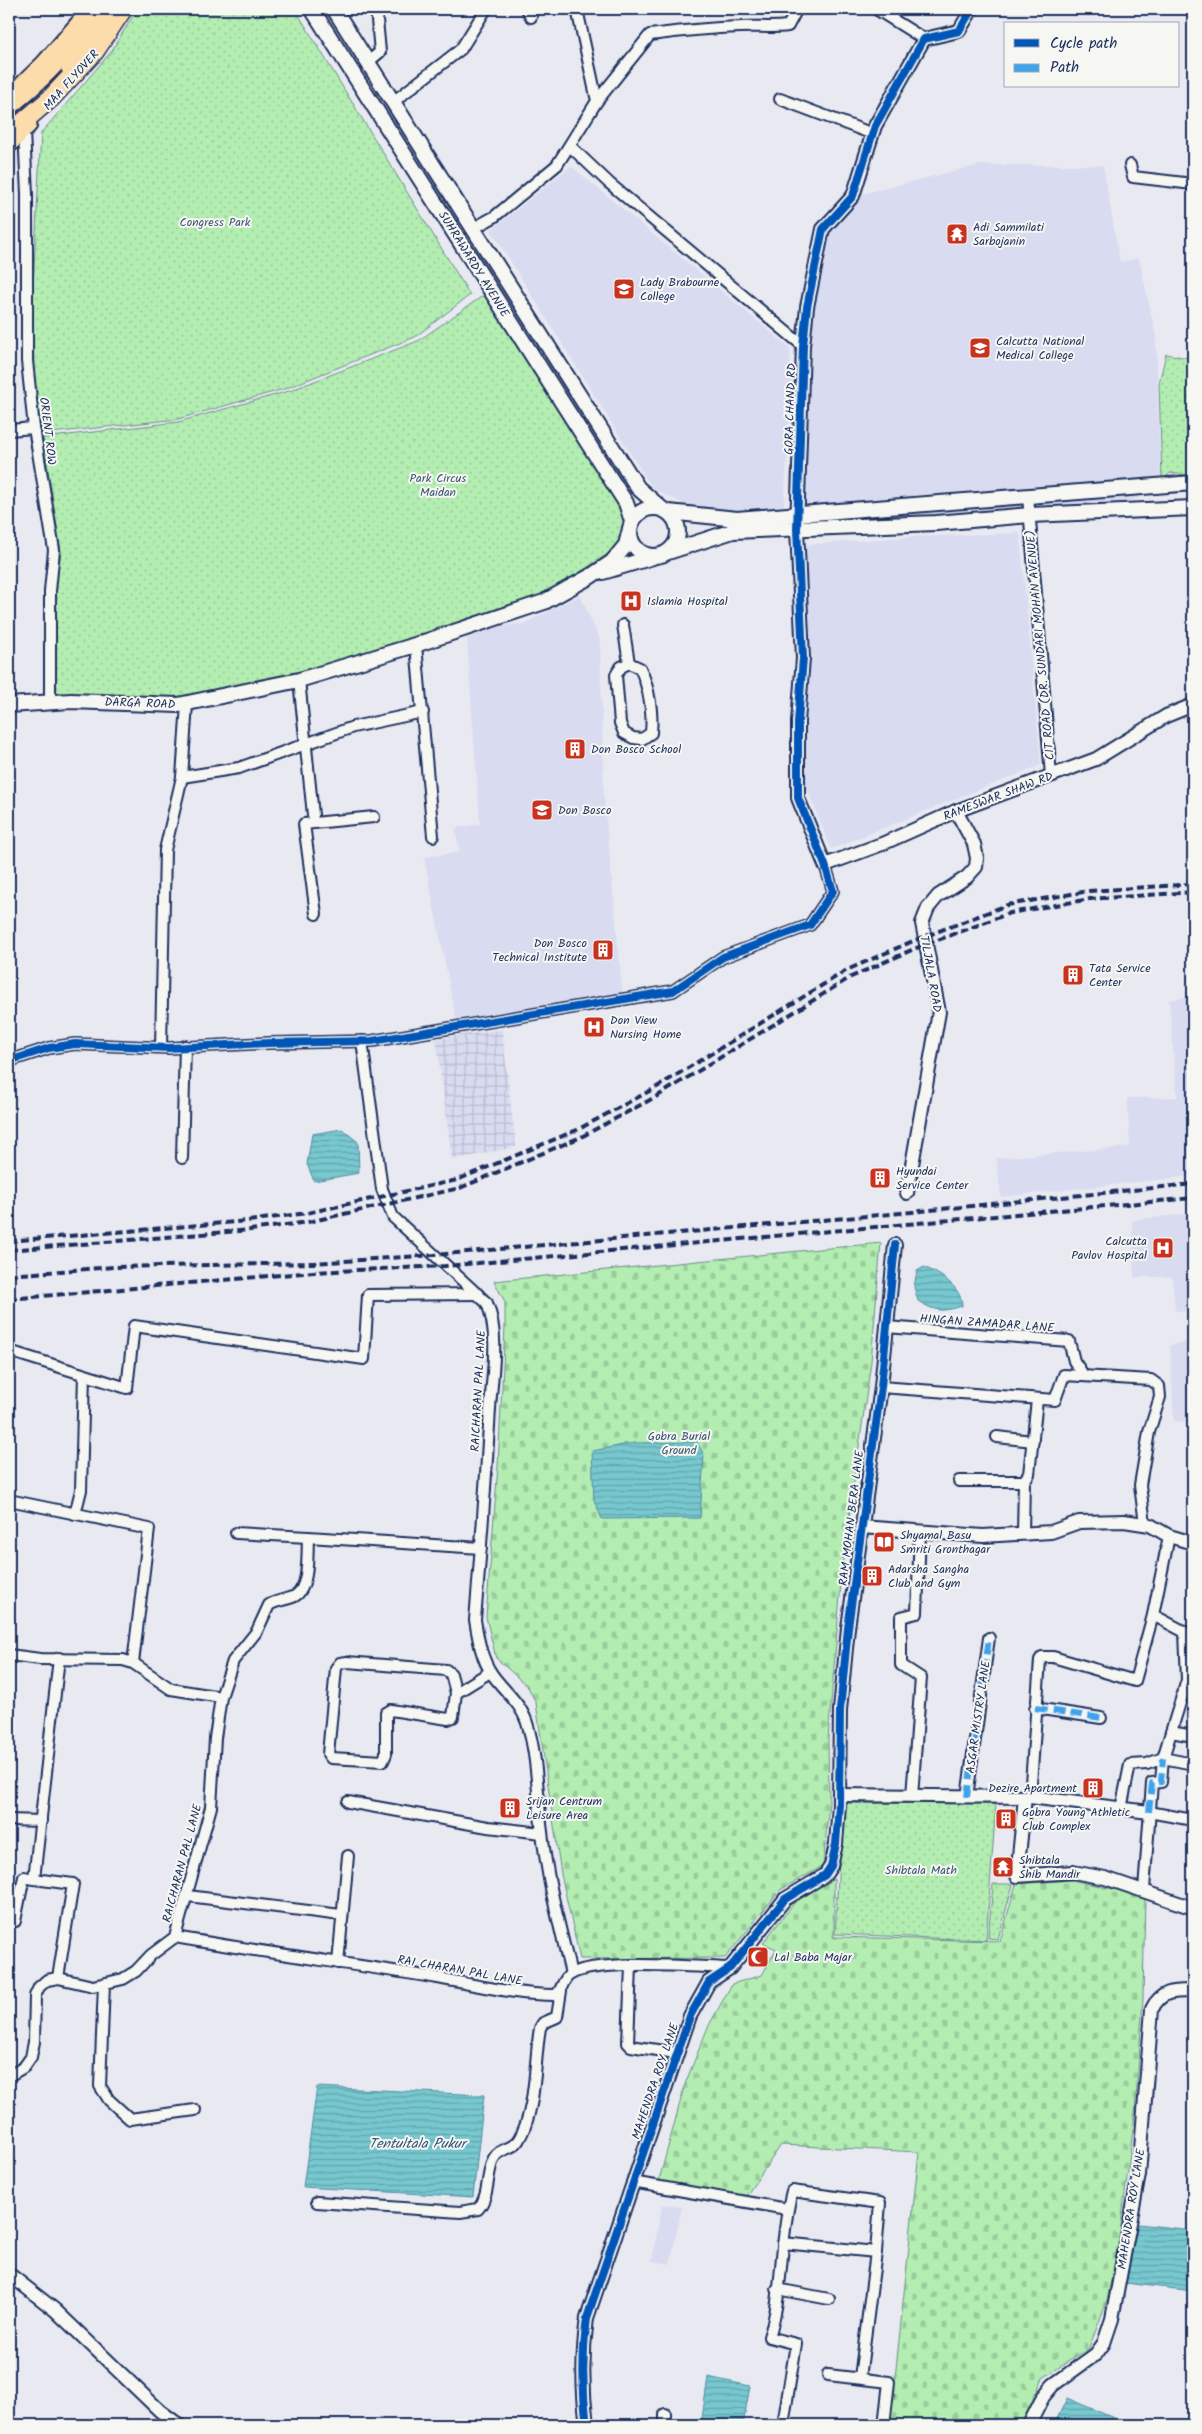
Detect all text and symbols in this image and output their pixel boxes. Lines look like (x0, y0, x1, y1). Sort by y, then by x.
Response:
legend (1004, 22, 1180, 88)
text: Cycle path (1050, 32, 1117, 56)
street label: MAA FLYOVER (39, 46, 104, 115)
text: Path (1050, 56, 1079, 80)
street label: SUHRAWARDY AVENUE (433, 207, 514, 322)
park label: Congress Park (180, 213, 251, 232)
place label: Adi Sammilati Sarbojanin (973, 218, 1045, 251)
temple icon: Adi Sammilati Sarbojanin (945, 222, 969, 246)
place label: Lady Brabourne College (640, 273, 720, 306)
school or university icon: Lady Brabourne College (612, 277, 636, 301)
place label: Calcutta National Medical College (996, 332, 1084, 365)
school or university icon: Calcutta National Medical College (968, 336, 992, 360)
street label: GORA CHAND RD (779, 363, 802, 455)
street label: ORIENT ROW (34, 396, 61, 466)
park label: Park Circus Maidan (410, 469, 466, 502)
street label: CIT ROAD (DR. SUNDARI MOHAN AVENUE) (1021, 529, 1060, 761)
hospital icon: Islamia Hospital (619, 589, 643, 613)
place label: Islamia Hospital (647, 592, 728, 611)
street label: DARGA ROAD (104, 693, 176, 714)
building icon: Don Bosco School (563, 737, 587, 761)
place label: Don Bosco School (591, 740, 681, 759)
street label: RAMESWAR SHAW RD (940, 767, 1056, 826)
school or university icon: Don Bosco (530, 798, 554, 822)
place label: Don Bosco (558, 801, 611, 820)
place label: Don Bosco Technical Institute (492, 934, 588, 967)
street label: TILJALA ROAD (914, 934, 947, 1014)
building icon: Don Bosco Technical Institute (591, 938, 615, 962)
place label: Tata Service Center (1089, 959, 1151, 992)
building icon: Tata Service Center (1061, 963, 1085, 987)
place label: Don View Nursing Home (610, 1011, 682, 1044)
hospital icon: Don View Nursing Home (582, 1015, 606, 1039)
place label: Hyundai Service Center (896, 1162, 969, 1195)
building icon: Hyundai Service Center (868, 1166, 892, 1190)
place label: Calcutta Pavlov Hospital (1071, 1232, 1147, 1265)
hospital icon: Calcutta Pavlov Hospital (1151, 1236, 1175, 1260)
street label: HINGAN ZAMADAR LANE (919, 1309, 1056, 1338)
street label: RAICHARAN PAL LANE (466, 1329, 491, 1452)
park label: Gobra Burial Ground (648, 1427, 710, 1460)
street label: RAM MOHAN BERA LANE (834, 1448, 869, 1587)
place label: Shyamal Basu Smriti Gronthagar (900, 1526, 991, 1559)
library icon: Shyamal Basu Smriti Gronthagar (872, 1530, 896, 1554)
place label: Adarsha Sangha Club and Gym (888, 1560, 969, 1593)
building icon: Adarsha Sangha Club and Gym (860, 1564, 884, 1588)
street label: ASGAR MISTRY LANE (961, 1658, 996, 1775)
building icon: Dezire Apartment (1081, 1776, 1105, 1800)
place label: Dezire Apartment (988, 1779, 1077, 1798)
place label: Srijan Centrum Leisure Area (526, 1792, 602, 1825)
building icon: Srijan Centrum Leisure Area (498, 1796, 522, 1820)
street label: RAICHARAN PAL LANE (158, 1801, 208, 1924)
place label: Gobra Young Athletic Club Complex (1022, 1803, 1130, 1836)
building icon: Gobra Young Athletic Club Complex (994, 1807, 1018, 1831)
place label: Shibtala Shib Mandir (1019, 1851, 1081, 1884)
temple icon: Shibtala Shib Mandir (991, 1855, 1015, 1879)
park label: Shibtala Math (885, 1861, 957, 1880)
mosque icon: Lal Baba Majar (746, 1945, 770, 1969)
place label: Lal Baba Majar (774, 1948, 853, 1967)
street label: RAI CHARAN PAL LANE (396, 1950, 525, 1991)
street label: MAHENDRA ROY LANE (627, 2020, 685, 2142)
water label: Tentultala Pukur (369, 2133, 469, 2155)
street label: MAHENDRA ROY LANE (1113, 2146, 1151, 2271)

